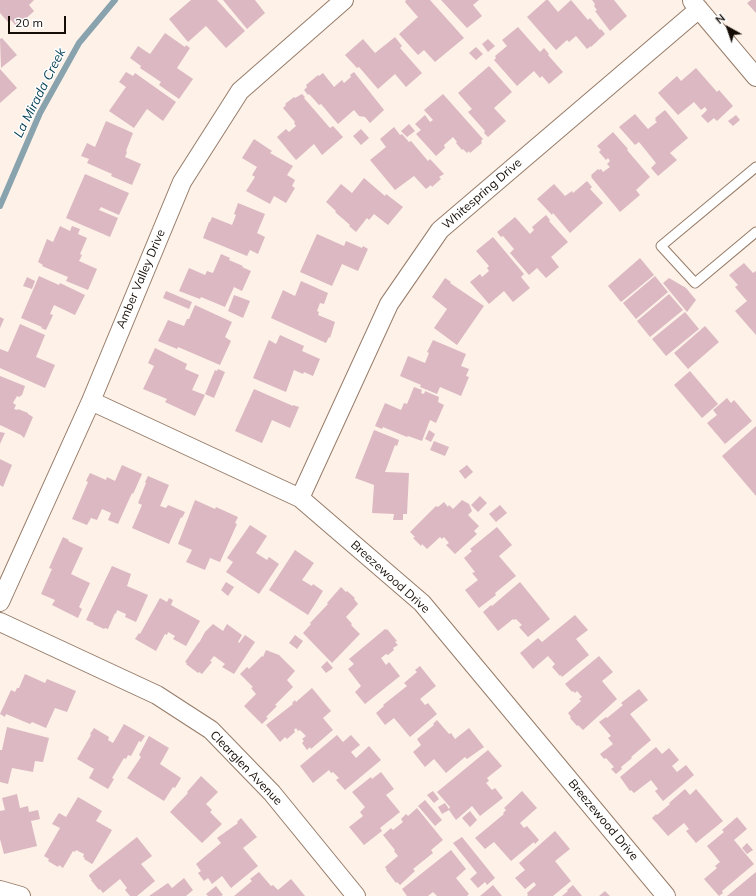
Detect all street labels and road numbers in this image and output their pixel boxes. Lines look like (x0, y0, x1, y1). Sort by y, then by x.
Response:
street label: Whitespring Drive (439, 156, 525, 232)
street label: Amber Valley Drive (114, 227, 168, 331)
street label: Breezewood Drive (348, 538, 432, 616)
street label: Clearglen Avenue (207, 728, 285, 808)
street label: Breezewood Drive (565, 777, 641, 863)

